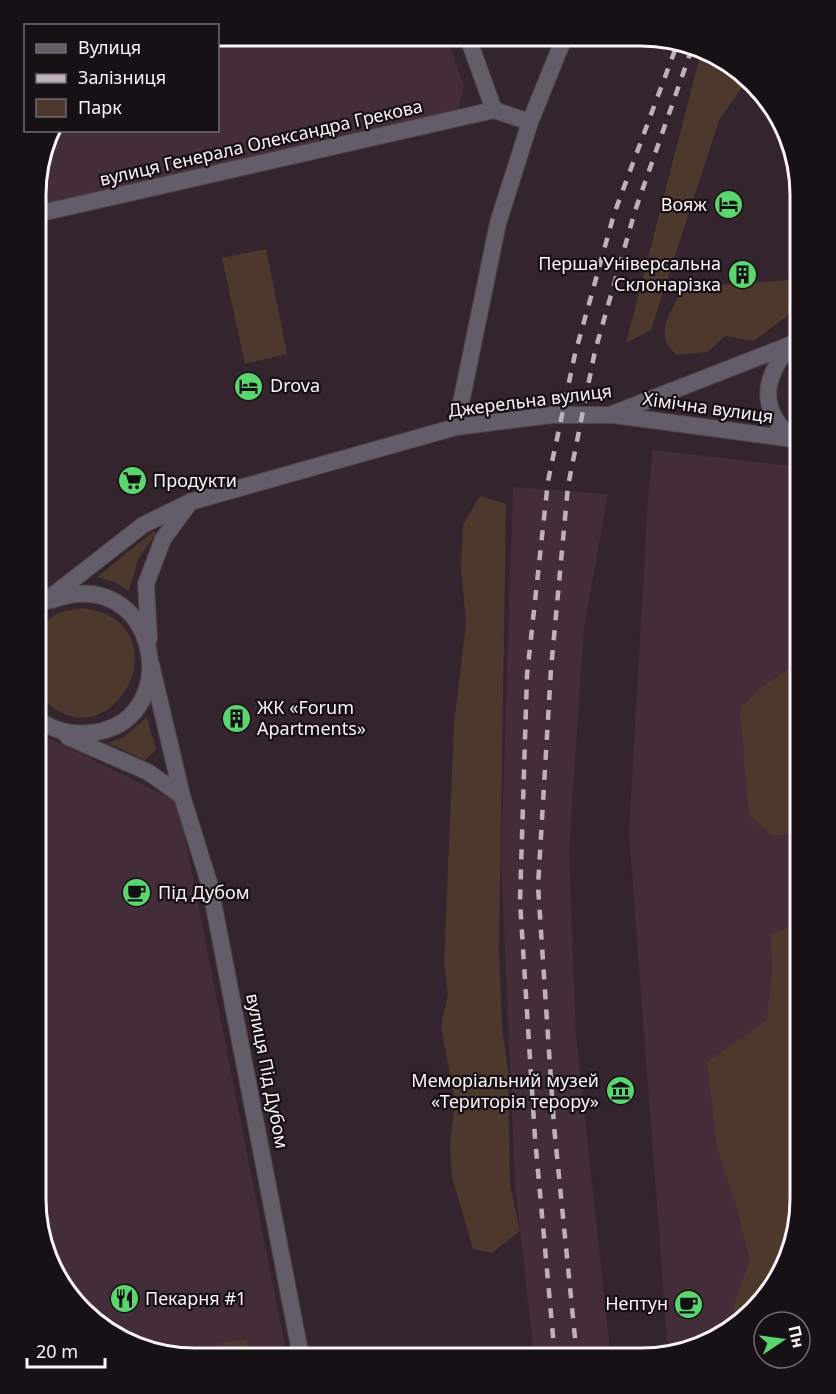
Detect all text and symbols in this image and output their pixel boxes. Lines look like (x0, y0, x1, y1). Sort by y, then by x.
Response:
legend (24, 24, 219, 132)
text: Вулиця (78, 35, 141, 59)
text: Залізниця (78, 65, 166, 89)
street label: вулиця Генерала Олександра Грекова (97, 93, 425, 191)
text: Парк (78, 95, 122, 119)
hotel icon: Вояж (712, 189, 744, 221)
place label: Вояж (661, 192, 707, 216)
place label: Перша Універсальна Склонарізка (538, 251, 721, 296)
building icon: Перша Універсальна Склонарізка (726, 258, 758, 290)
hotel icon: Drova (233, 370, 265, 402)
place label: Drova (270, 373, 320, 397)
street label: Джерельна вулиця (447, 378, 613, 422)
street label: Хімічна вулиця (641, 386, 775, 428)
supermarket icon: Продукти (116, 465, 148, 497)
place label: Продукти (153, 468, 237, 492)
place label: ЖК «Forum Apartments» (257, 695, 366, 740)
building icon: ЖК «Forum Apartments» (220, 702, 252, 734)
cafe icon: Під Дубом (121, 877, 153, 909)
place label: Під Дубом (158, 880, 250, 904)
street label: вулиця Під Дубом (241, 991, 295, 1150)
place label: Меморіальний музей «Територія терору» (411, 1068, 599, 1113)
museum icon: Меморіальний музей «Територія терору» (604, 1075, 636, 1107)
restaurant icon: Пекарня #1 (108, 1283, 140, 1315)
place label: Пекарня #1 (145, 1286, 246, 1310)
cafe icon: Нептун (673, 1288, 705, 1320)
place label: Нептун (605, 1291, 668, 1315)
north arrow (752, 1310, 812, 1370)
text: Пн (783, 1323, 810, 1350)
scale bar (27, 1331, 105, 1369)
text: 20 m (36, 1339, 78, 1363)

